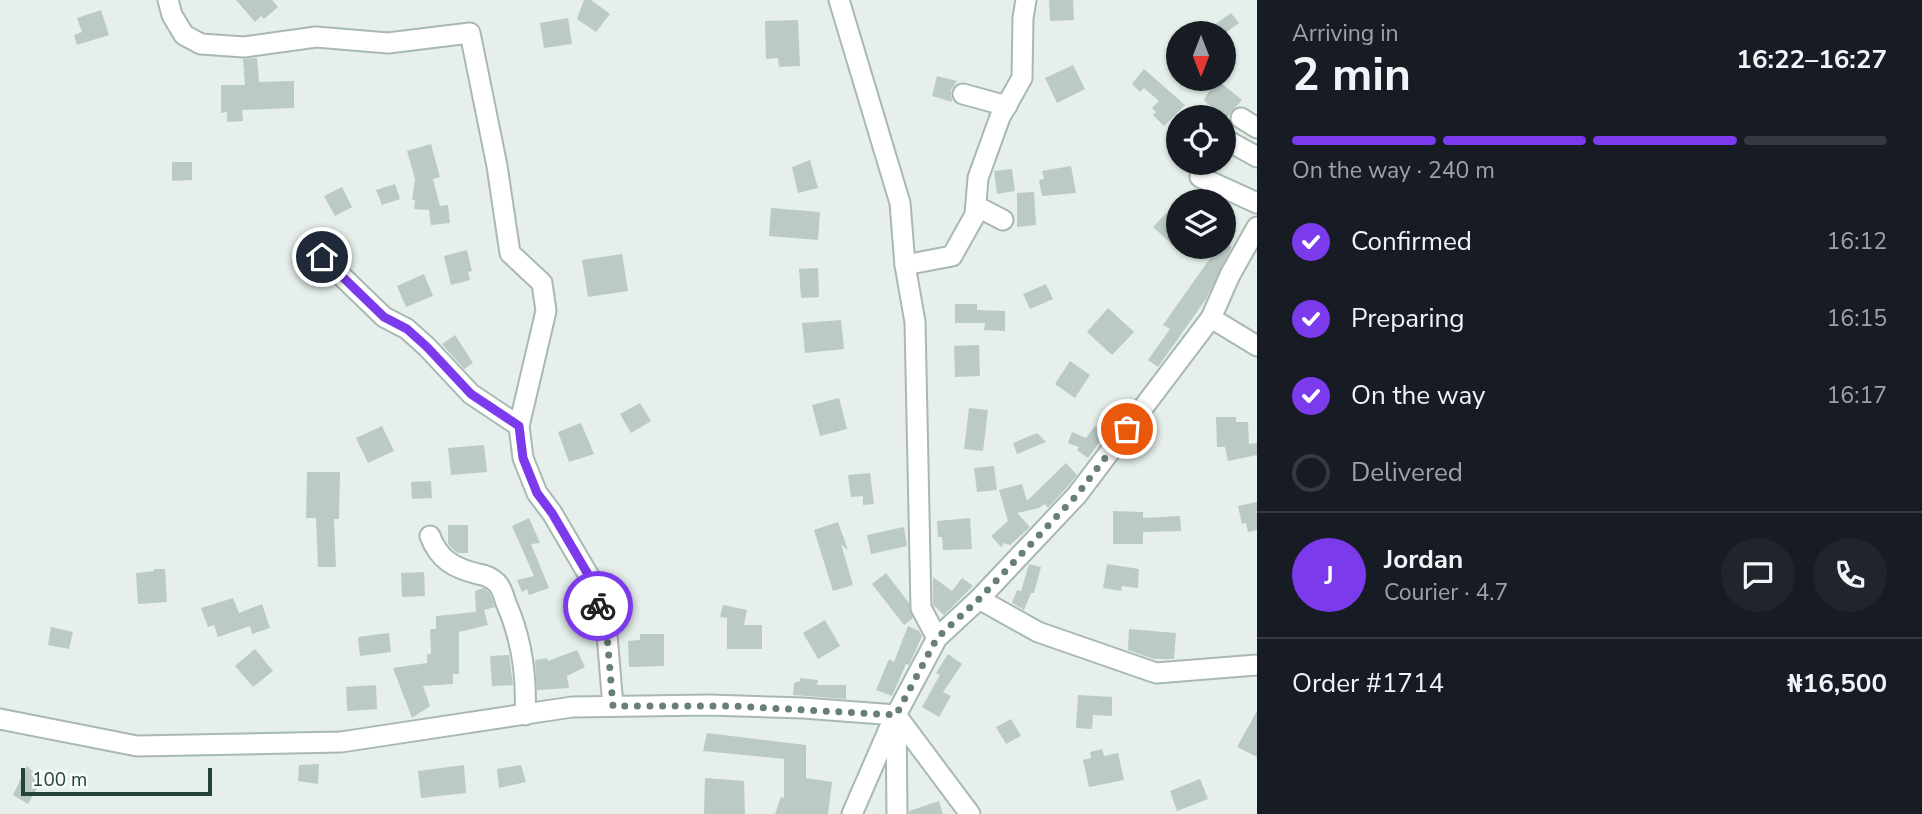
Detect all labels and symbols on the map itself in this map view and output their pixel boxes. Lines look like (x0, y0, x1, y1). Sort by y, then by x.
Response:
north arrow (1166, 21, 1236, 91)
pin (292, 227, 352, 287)
pin (1097, 399, 1157, 459)
courier (563, 571, 633, 641)
scale bar (21, 765, 212, 797)

